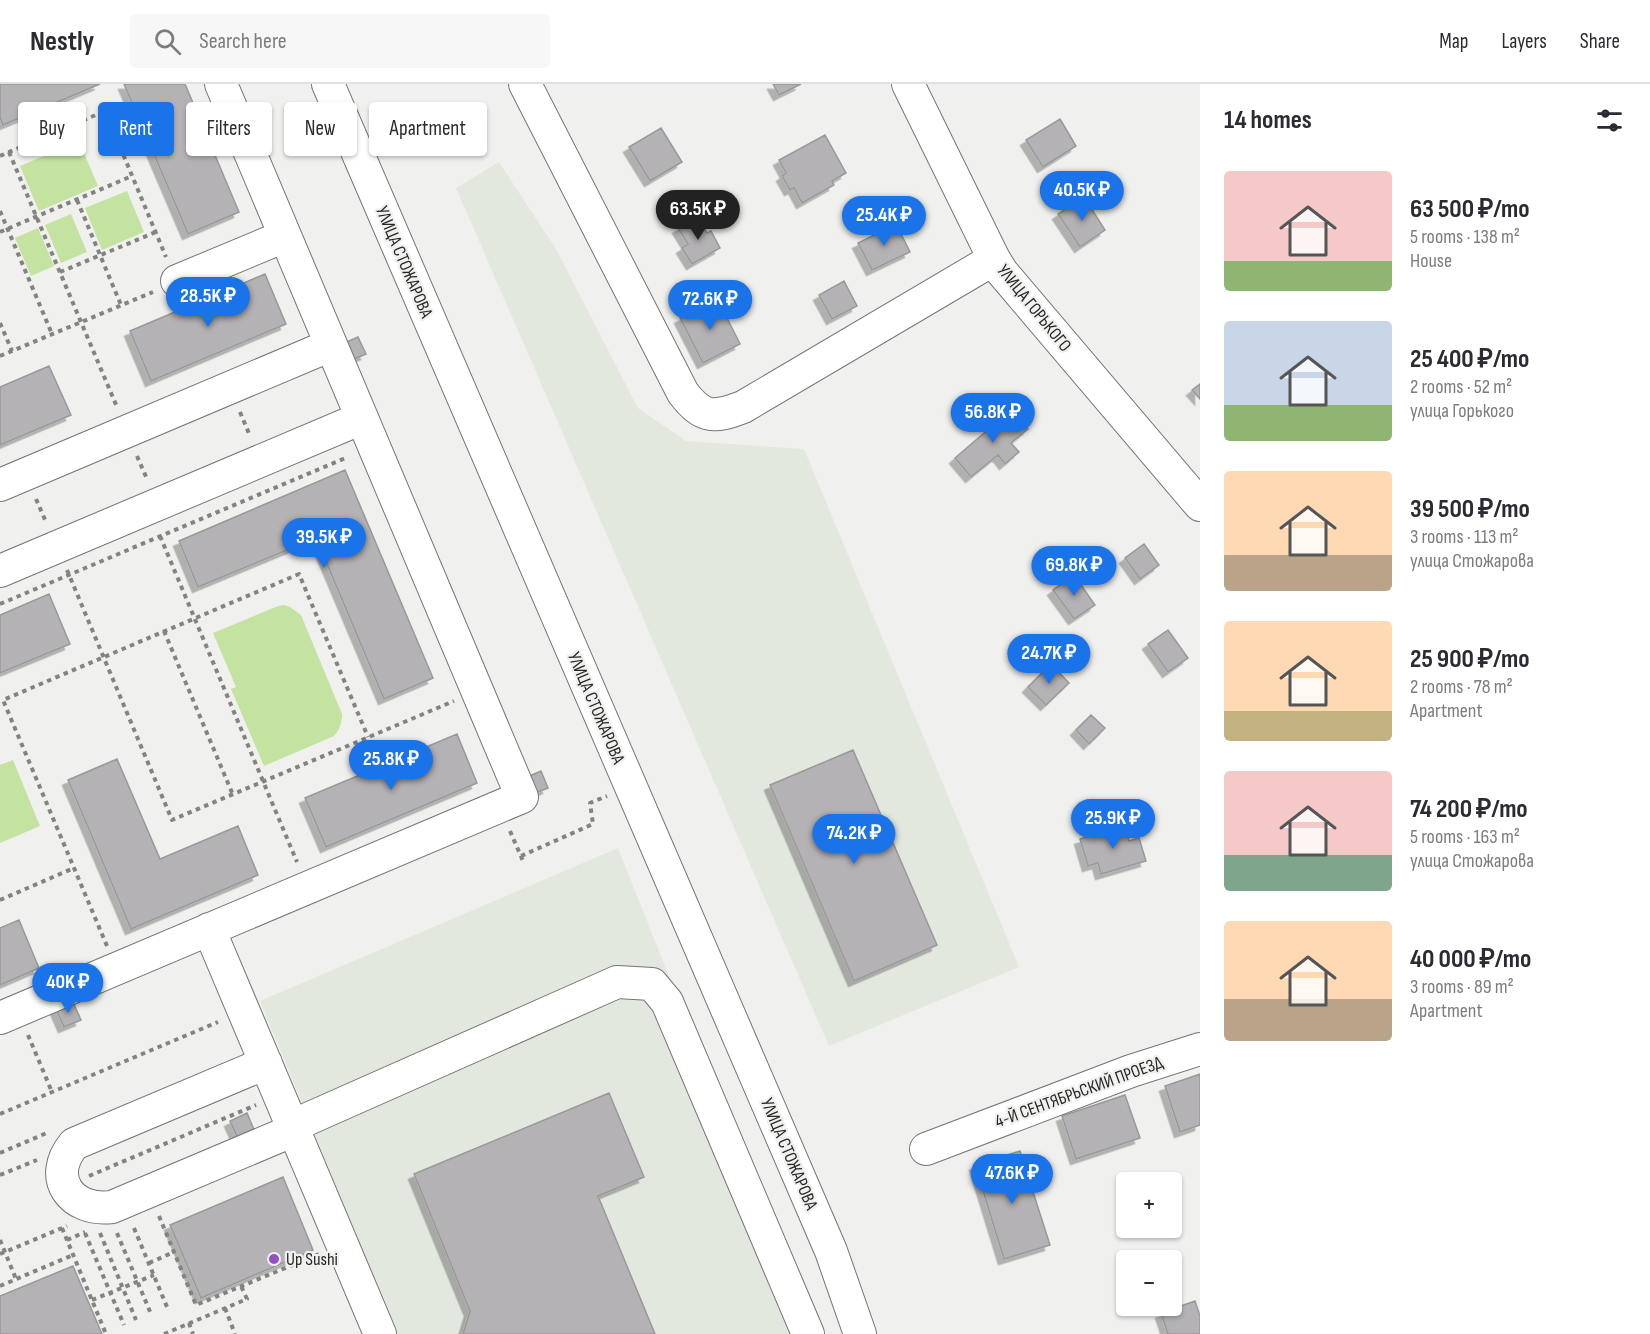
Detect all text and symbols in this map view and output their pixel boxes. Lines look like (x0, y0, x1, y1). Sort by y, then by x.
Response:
search box (130, 14, 550, 68)
text: Nestly (30, 25, 94, 58)
icon: search (151, 25, 184, 58)
text: Search here (199, 28, 287, 55)
text: Map (1439, 29, 1468, 54)
text: Layers (1501, 29, 1547, 54)
text: Share (1580, 29, 1620, 54)
chip: Buy (18, 102, 86, 156)
chip: Rent (98, 102, 174, 156)
chip: Filters (186, 102, 272, 156)
chip: New (284, 102, 357, 156)
chip: Apartment (369, 102, 487, 156)
icon: filters (1593, 104, 1626, 137)
text: 14 homes (1224, 105, 1312, 136)
pin: 40.5K ₽ (1027, 171, 1137, 222)
text: 40.5K ₽ (1054, 178, 1110, 202)
pin: 63.5K ₽ (643, 190, 753, 241)
text: 63 500 ₽/mo (1410, 194, 1530, 225)
icon: home (1272, 195, 1344, 267)
pin: 25.4K ₽ (829, 196, 939, 247)
text: 63.5K ₽ (670, 197, 726, 221)
street label: УЛИЦА СТОЖАРОВА (371, 203, 437, 321)
text: 25.4K ₽ (856, 203, 912, 227)
text: 5 rooms · 138 m² (1410, 225, 1520, 249)
text: House (1410, 249, 1452, 273)
street label: УЛИЦА ГОРЬКОГО (993, 260, 1075, 356)
pin: 28.5K ₽ (153, 277, 263, 328)
pin: 72.6K ₽ (655, 280, 765, 331)
text: 28.5K ₽ (180, 284, 236, 308)
text: 72.6K ₽ (682, 287, 738, 311)
text: 25 400 ₽/mo (1410, 344, 1529, 375)
icon: home (1272, 345, 1344, 417)
text: 2 rooms · 52 m² (1410, 375, 1512, 399)
pin: 56.8K ₽ (938, 393, 1048, 444)
text: улица Горького (1410, 399, 1514, 423)
text: 56.8K ₽ (965, 400, 1021, 424)
text: 39 500 ₽/mo (1410, 494, 1530, 525)
icon: home (1272, 495, 1344, 567)
pin: 39.5K ₽ (269, 518, 379, 569)
text: 39.5K ₽ (296, 525, 352, 549)
text: 3 rooms · 113 m² (1410, 525, 1519, 549)
pin: 69.8K ₽ (1019, 546, 1129, 597)
text: улица Стожарова (1410, 549, 1534, 573)
text: 69.8K ₽ (1045, 553, 1103, 577)
pin: 24.7K ₽ (994, 634, 1104, 685)
text: 24.7K ₽ (1021, 641, 1077, 665)
text: 25 900 ₽/mo (1410, 644, 1530, 675)
icon: home (1272, 645, 1344, 717)
street label: УЛИЦА СТОЖАРОВА (563, 649, 629, 767)
text: 2 rooms · 78 m² (1410, 675, 1513, 699)
text: Apartment (1410, 699, 1483, 723)
pin: 25.8K ₽ (336, 740, 446, 791)
text: 25.8K ₽ (363, 747, 419, 771)
text: 74 200 ₽/mo (1410, 794, 1528, 825)
icon: home (1272, 795, 1344, 867)
pin: 25.9K ₽ (1058, 799, 1168, 850)
text: 25.9K ₽ (1085, 806, 1141, 830)
pin: 74.2K ₽ (799, 814, 909, 865)
text: 74.2K ₽ (826, 821, 882, 845)
text: 5 rooms · 163 m² (1410, 825, 1520, 849)
text: улица Стожарова (1410, 849, 1534, 873)
text: 40 000 ₽/mo (1410, 944, 1531, 975)
icon: home (1272, 945, 1344, 1017)
pin: 40K ₽ (26, 963, 110, 1014)
text: 40K ₽ (46, 970, 90, 994)
text: 3 rooms · 89 m² (1410, 975, 1514, 999)
text: Apartment (1410, 999, 1483, 1023)
street label: 4-Й СЕНТЯБРЬСКИЙ ПРОЕЗД (992, 1052, 1166, 1132)
street label: УЛИЦА СТОЖАРОВА (756, 1095, 822, 1213)
pin: 47.6K ₽ (957, 1154, 1067, 1205)
text: 47.6K ₽ (985, 1161, 1039, 1185)
map controls (1116, 1172, 1182, 1316)
button: + (1116, 1172, 1182, 1238)
place label: Up Sushi (286, 1249, 338, 1270)
button: − (1116, 1250, 1182, 1316)
marker: Up Sushi (267, 1252, 281, 1266)

